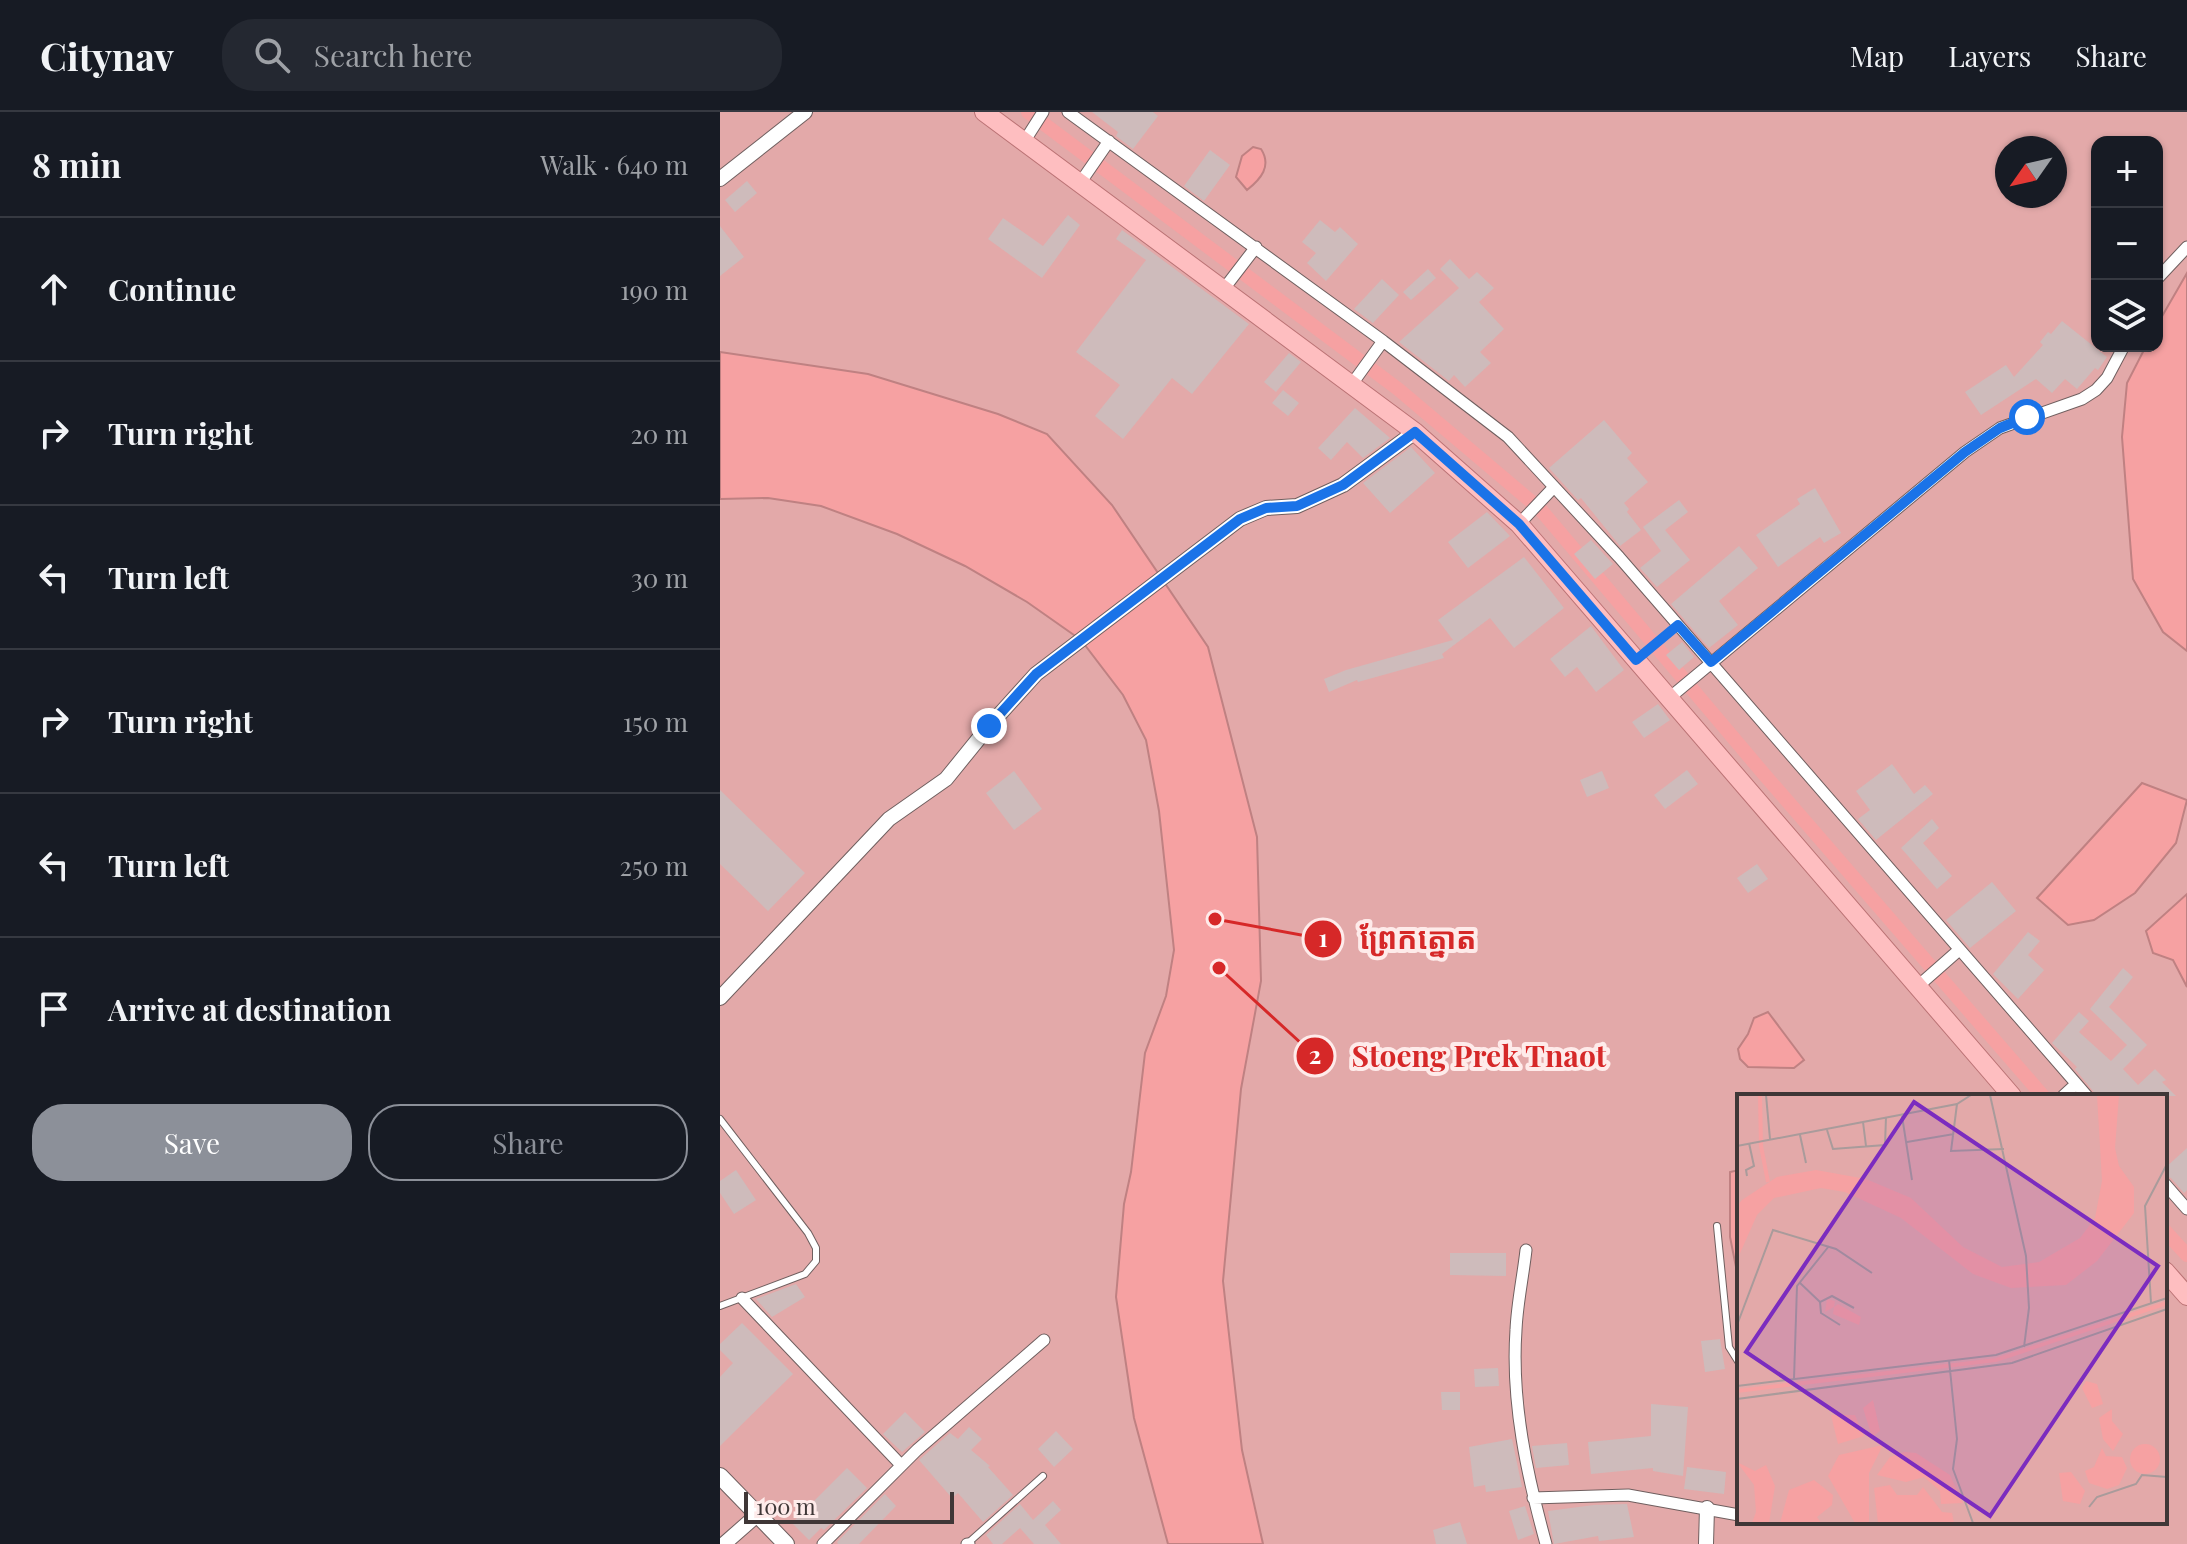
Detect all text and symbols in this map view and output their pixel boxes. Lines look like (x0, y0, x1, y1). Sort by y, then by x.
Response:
search box (222, 19, 782, 91)
text: Citynav (40, 30, 174, 81)
icon: search (250, 33, 294, 77)
text: Search here (314, 35, 472, 75)
text: Map (1850, 37, 1904, 74)
text: Layers (1948, 37, 2031, 74)
text: Share (2075, 37, 2147, 74)
north arrow (1995, 136, 2067, 208)
map controls (2091, 136, 2163, 352)
button: + (2091, 136, 2163, 208)
text: 8 min (32, 141, 121, 187)
text: Walk · 640 m (540, 147, 688, 182)
button: − (2091, 208, 2163, 280)
icon: ahead (32, 267, 76, 311)
text: Continue (108, 269, 236, 309)
text: 190 m (620, 272, 688, 307)
button: layers (2091, 280, 2163, 352)
route start (2009, 399, 2045, 435)
icon: right (32, 411, 76, 455)
text: Turn right (108, 413, 253, 453)
text: 20 m (630, 416, 688, 451)
icon: left (32, 555, 76, 599)
text: Turn left (108, 557, 229, 597)
text: 30 m (631, 560, 688, 595)
icon: right (32, 699, 76, 743)
text: Turn right (108, 701, 253, 741)
text: 150 m (623, 704, 688, 739)
route end (971, 708, 1007, 744)
icon: left (32, 843, 76, 887)
text: Turn left (108, 845, 229, 885)
text: 250 m (620, 848, 688, 883)
callout: ព្រែកត្នោត (1303, 912, 1492, 966)
text: ព្រែកត្នោត (1359, 917, 1477, 958)
text: 1 (1318, 921, 1328, 953)
icon: arrive (32, 987, 76, 1031)
text: Arrive at destination (108, 989, 391, 1029)
callout: Stoeng Prek Tnaot (1295, 1029, 1623, 1083)
text: Stoeng Prek Tnaot (1352, 1035, 1607, 1075)
text: 2 (1309, 1038, 1321, 1070)
inset map (1737, 1094, 2167, 1524)
button: Save (32, 1104, 352, 1181)
button: Share (368, 1104, 688, 1181)
scale bar (744, 1488, 954, 1524)
text: 100 m (756, 1491, 816, 1521)

